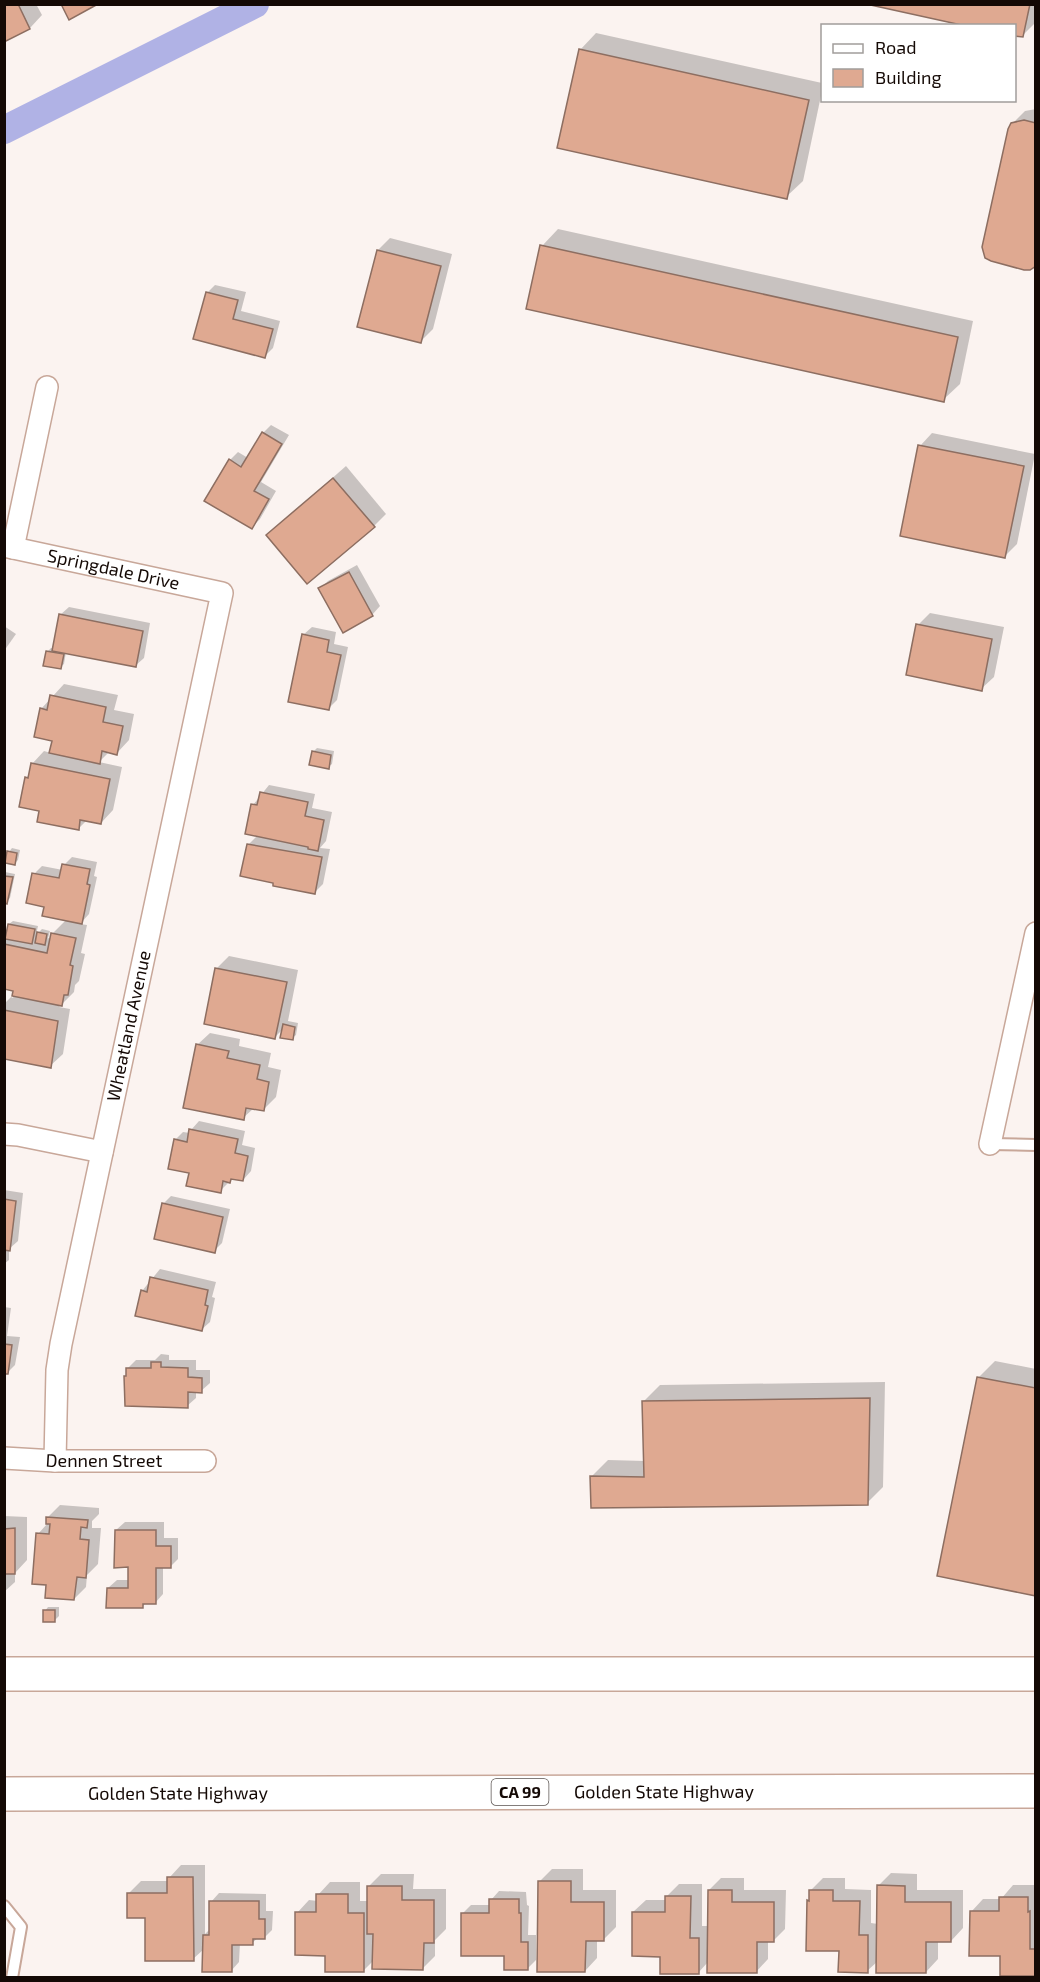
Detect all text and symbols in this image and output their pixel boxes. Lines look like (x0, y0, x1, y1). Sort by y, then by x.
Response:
legend (821, 24, 1016, 102)
text: Road (875, 36, 916, 58)
text: Building (875, 66, 942, 88)
street label: Springdale Drive (46, 544, 182, 594)
street label: Wheatland Avenue (101, 948, 155, 1103)
street label: Dennen Street (45, 1448, 162, 1471)
road number: CA 99 (492, 1779, 548, 1805)
street label: Golden State Highway (574, 1780, 754, 1802)
street label: Golden State Highway (88, 1781, 268, 1804)

